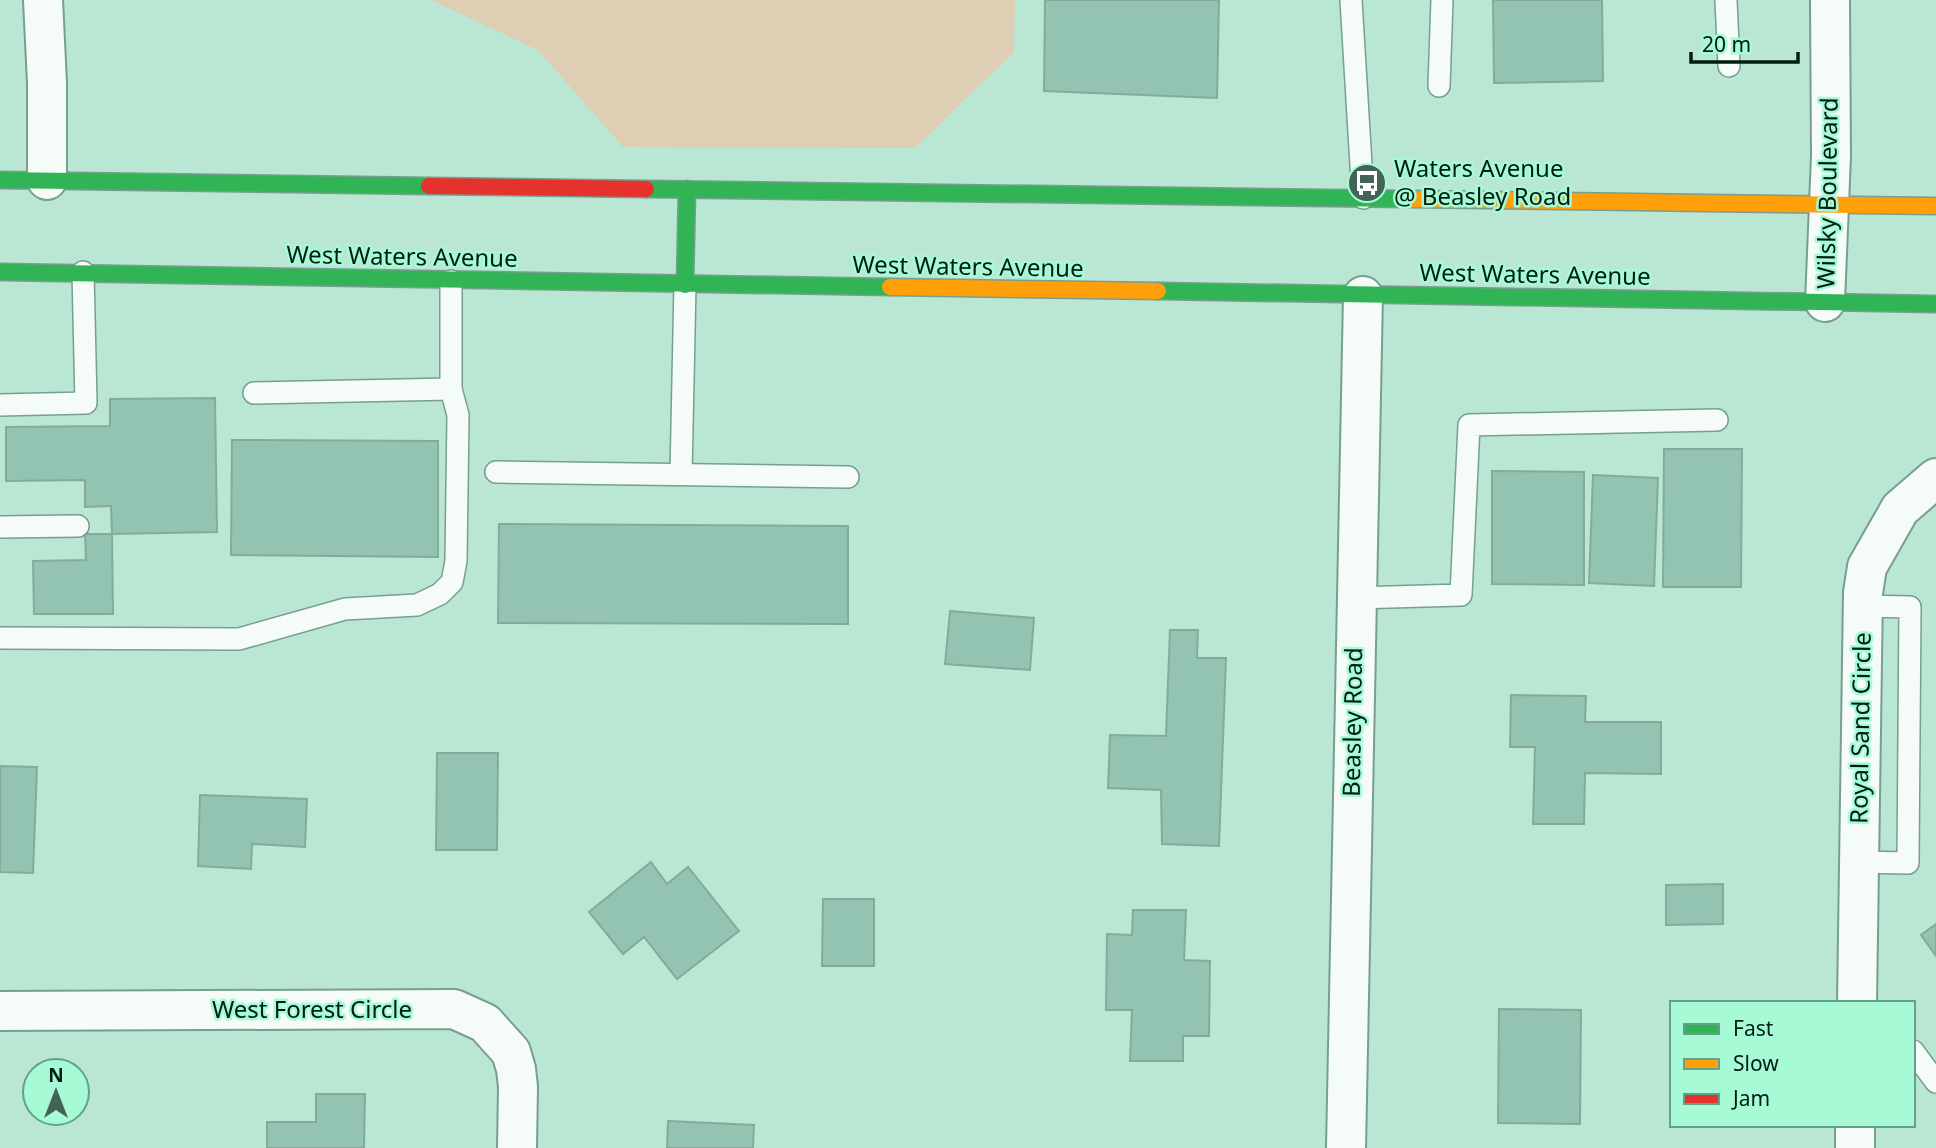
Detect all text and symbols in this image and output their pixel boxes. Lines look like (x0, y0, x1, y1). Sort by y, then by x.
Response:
scale bar (1691, 21, 1798, 65)
text: 20 m (1702, 30, 1751, 58)
street label: Wilsky Boulevard (1808, 97, 1845, 289)
place label: Waters Avenue @ Beasley Road (1394, 151, 1571, 212)
bus stop icon: Waters Avenue @ Beasley Road (1346, 162, 1388, 204)
street label: West Waters Avenue (286, 237, 518, 274)
street label: West Waters Avenue (852, 247, 1084, 284)
street label: West Waters Avenue (1419, 255, 1651, 292)
street label: Royal Sand Circle (1841, 632, 1878, 824)
street label: Beasley Road (1334, 647, 1369, 797)
street label: West Forest Circle (212, 992, 412, 1025)
legend (1670, 1001, 1915, 1127)
text: Fast (1733, 1014, 1774, 1042)
text: Slow (1733, 1049, 1779, 1077)
north arrow (21, 1057, 91, 1127)
text: N (48, 1062, 64, 1088)
text: Jam (1731, 1084, 1770, 1112)

